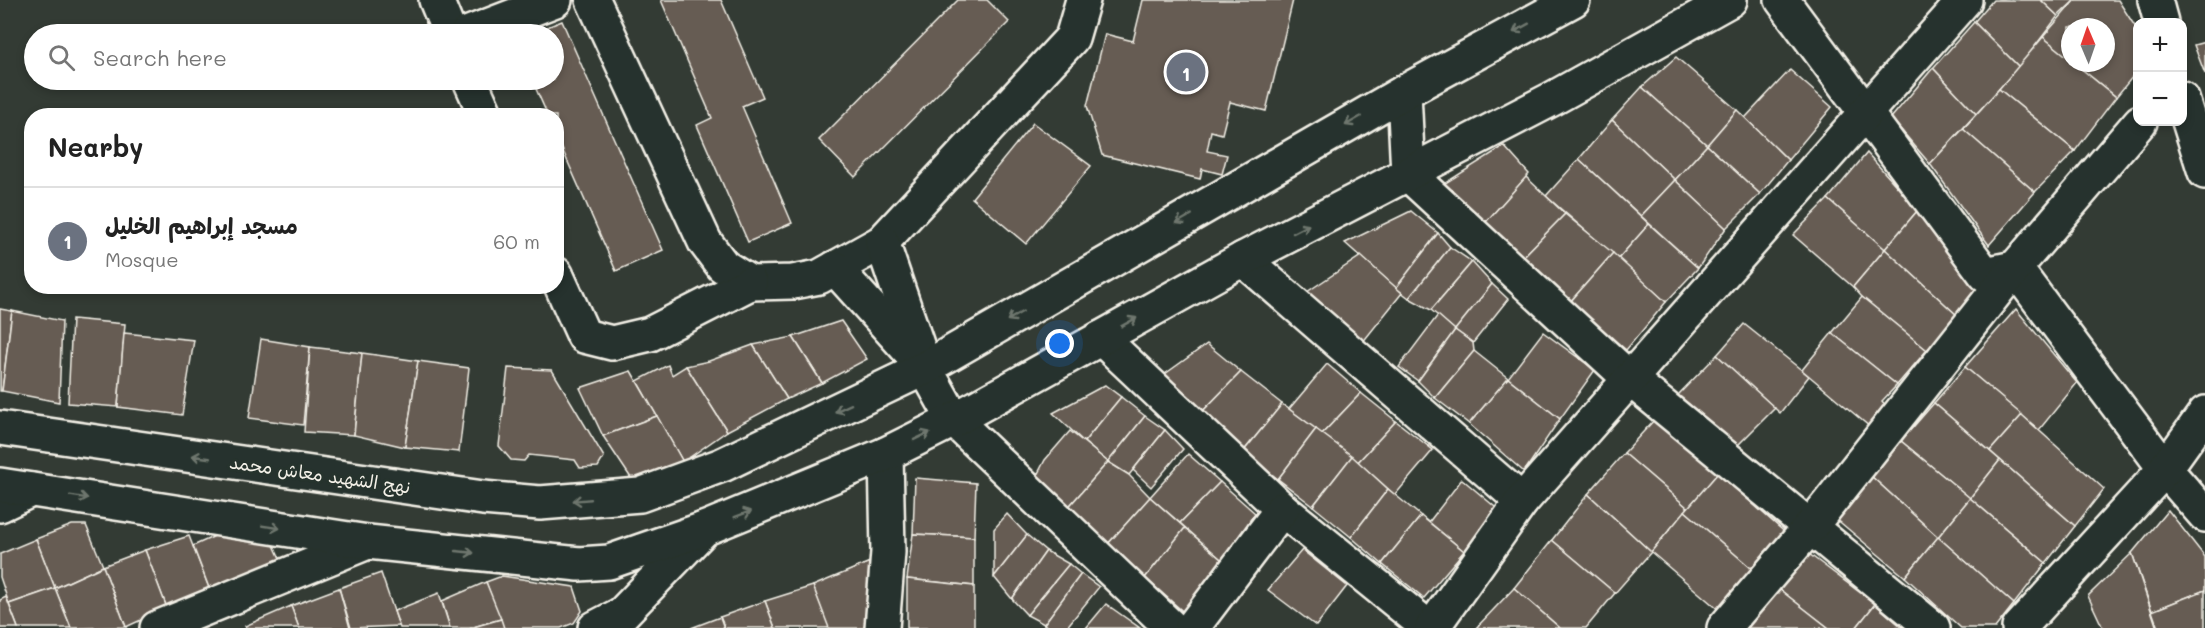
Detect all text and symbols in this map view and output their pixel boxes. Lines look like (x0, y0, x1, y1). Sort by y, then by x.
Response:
north arrow (2061, 18, 2115, 72)
map controls (2133, 18, 2187, 126)
button: + (2133, 18, 2187, 72)
one-way arrow (1513, 23, 1531, 34)
search box (24, 24, 564, 90)
icon: search (45, 41, 78, 74)
text: Search here (93, 43, 227, 72)
pin: 1 (1166, 50, 1206, 94)
button: − (2133, 72, 2187, 126)
one-way arrow (1345, 115, 1362, 127)
text: Nearby (48, 130, 143, 164)
text: مسجد إبراهيم الخليل (105, 211, 298, 240)
one-way arrow (1176, 213, 1193, 225)
one-way arrow (1292, 223, 1310, 235)
text: 1 (63, 228, 72, 254)
text: 60 m (493, 228, 540, 254)
text: Mosque (105, 246, 179, 272)
one-way arrow (1007, 311, 1024, 323)
one-way arrow (1120, 316, 1138, 327)
your location (1045, 329, 1074, 358)
one-way arrow (835, 402, 853, 414)
one-way arrow (913, 430, 931, 442)
street label: نهج الشهيد معاش محمد (228, 449, 412, 500)
one-way arrow (192, 452, 212, 463)
one-way arrow (68, 492, 88, 503)
one-way arrow (573, 495, 593, 506)
one-way arrow (733, 508, 752, 519)
one-way arrow (261, 521, 281, 532)
one-way arrow (454, 547, 474, 558)

